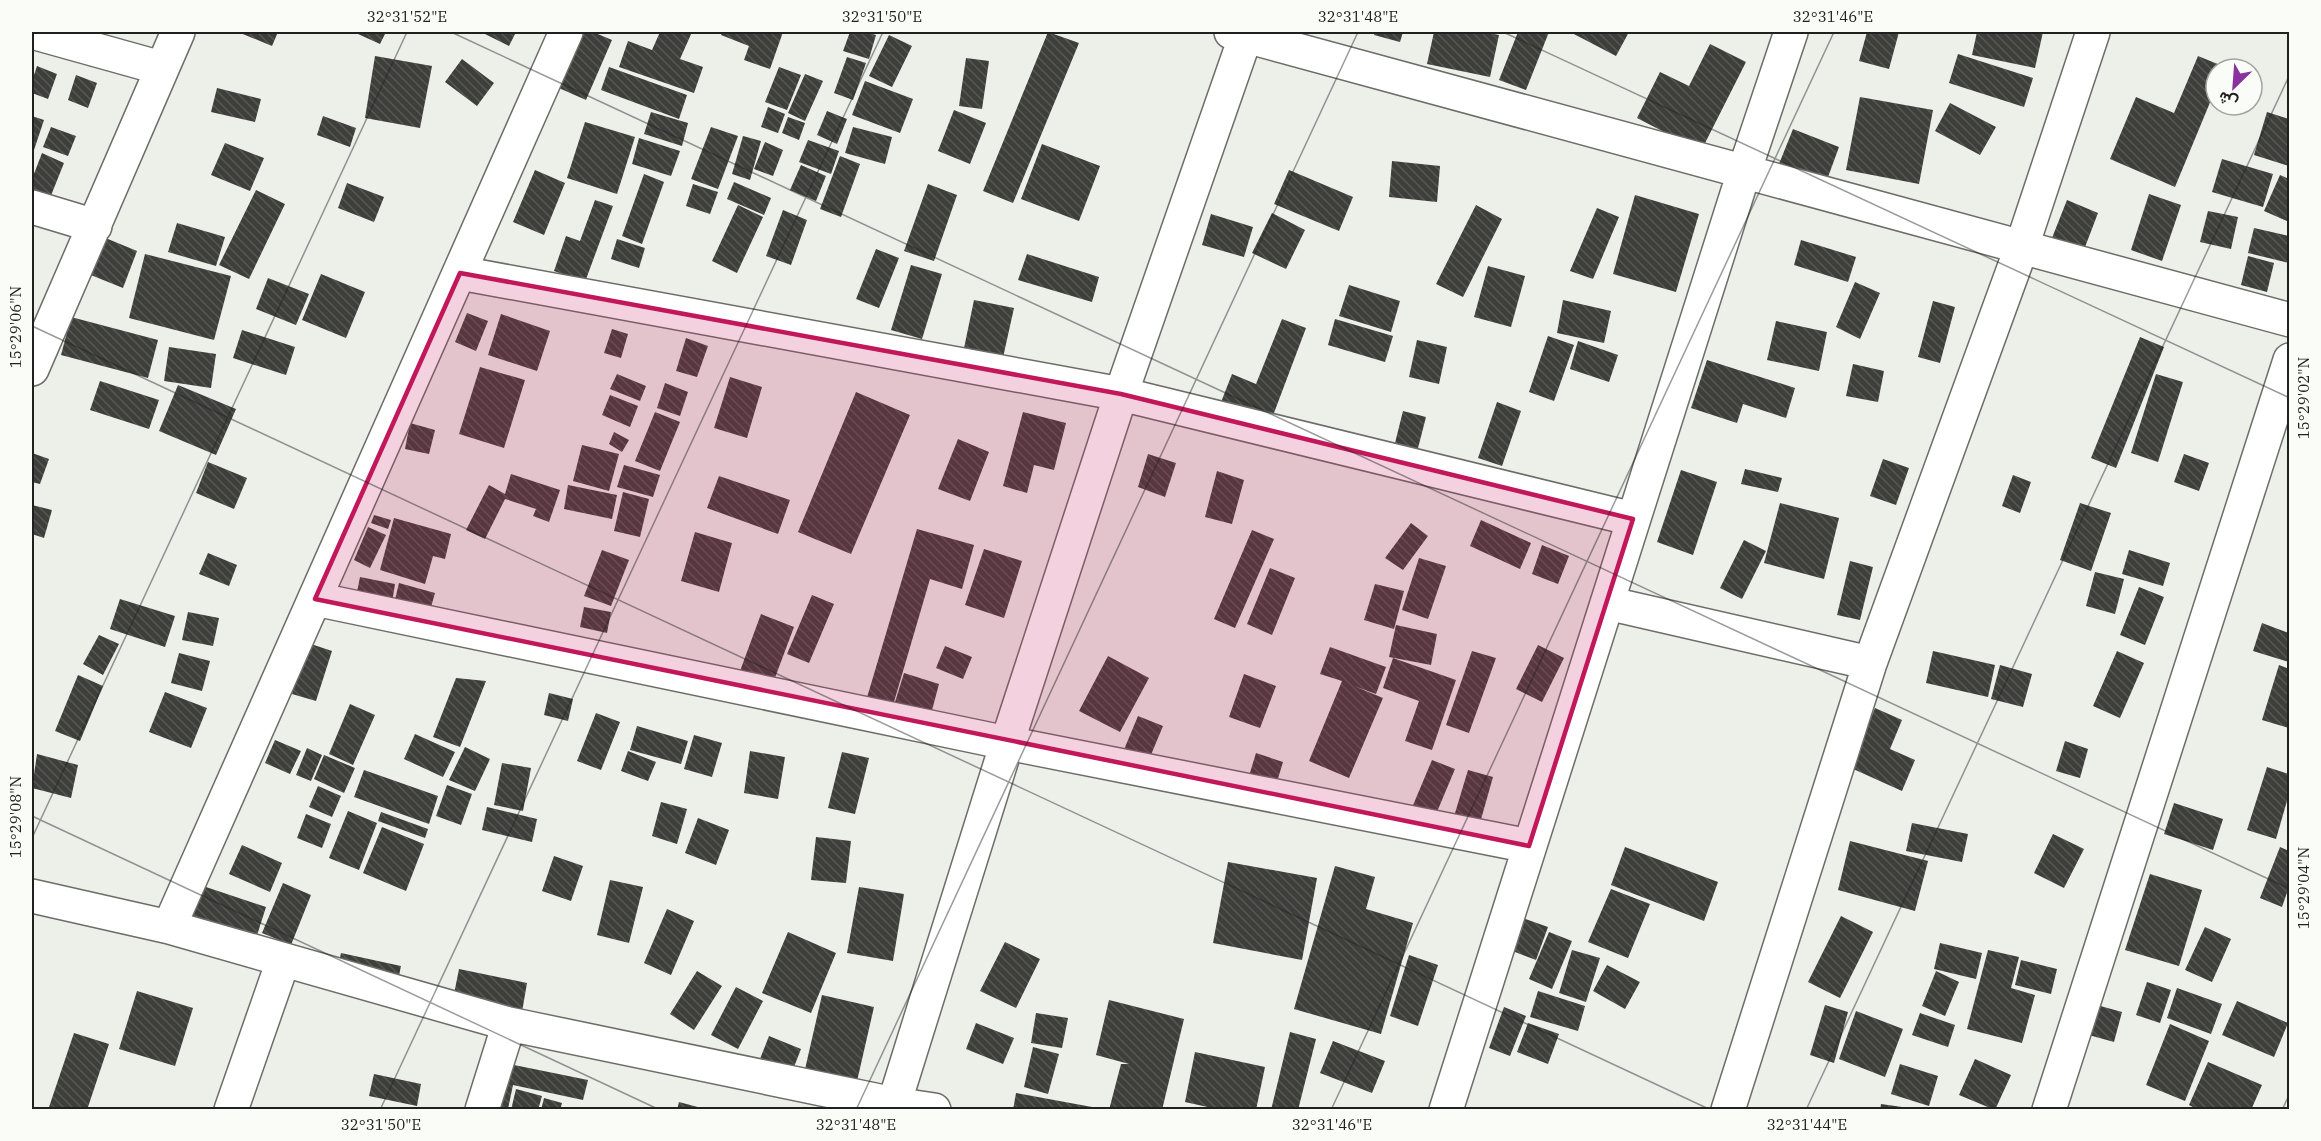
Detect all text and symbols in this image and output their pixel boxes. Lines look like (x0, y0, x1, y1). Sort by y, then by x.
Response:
text: 32°31'52"E (367, 7, 447, 26)
text: 32°31'50"E (842, 7, 922, 26)
text: 32°31'48"E (1318, 7, 1398, 26)
text: 32°31'46"E (1793, 7, 1873, 26)
north arrow (2204, 57, 2264, 117)
text: ش (2215, 87, 2241, 114)
text: 15°29'06"N (6, 286, 25, 368)
text: 15°29'02"N (2294, 357, 2313, 439)
text: 15°29'08"N (6, 776, 25, 858)
text: 15°29'04"N (2294, 847, 2313, 929)
text: 32°31'50"E (341, 1115, 421, 1134)
text: 32°31'48"E (816, 1115, 896, 1134)
text: 32°31'46"E (1292, 1115, 1372, 1134)
text: 32°31'44"E (1767, 1115, 1847, 1134)

